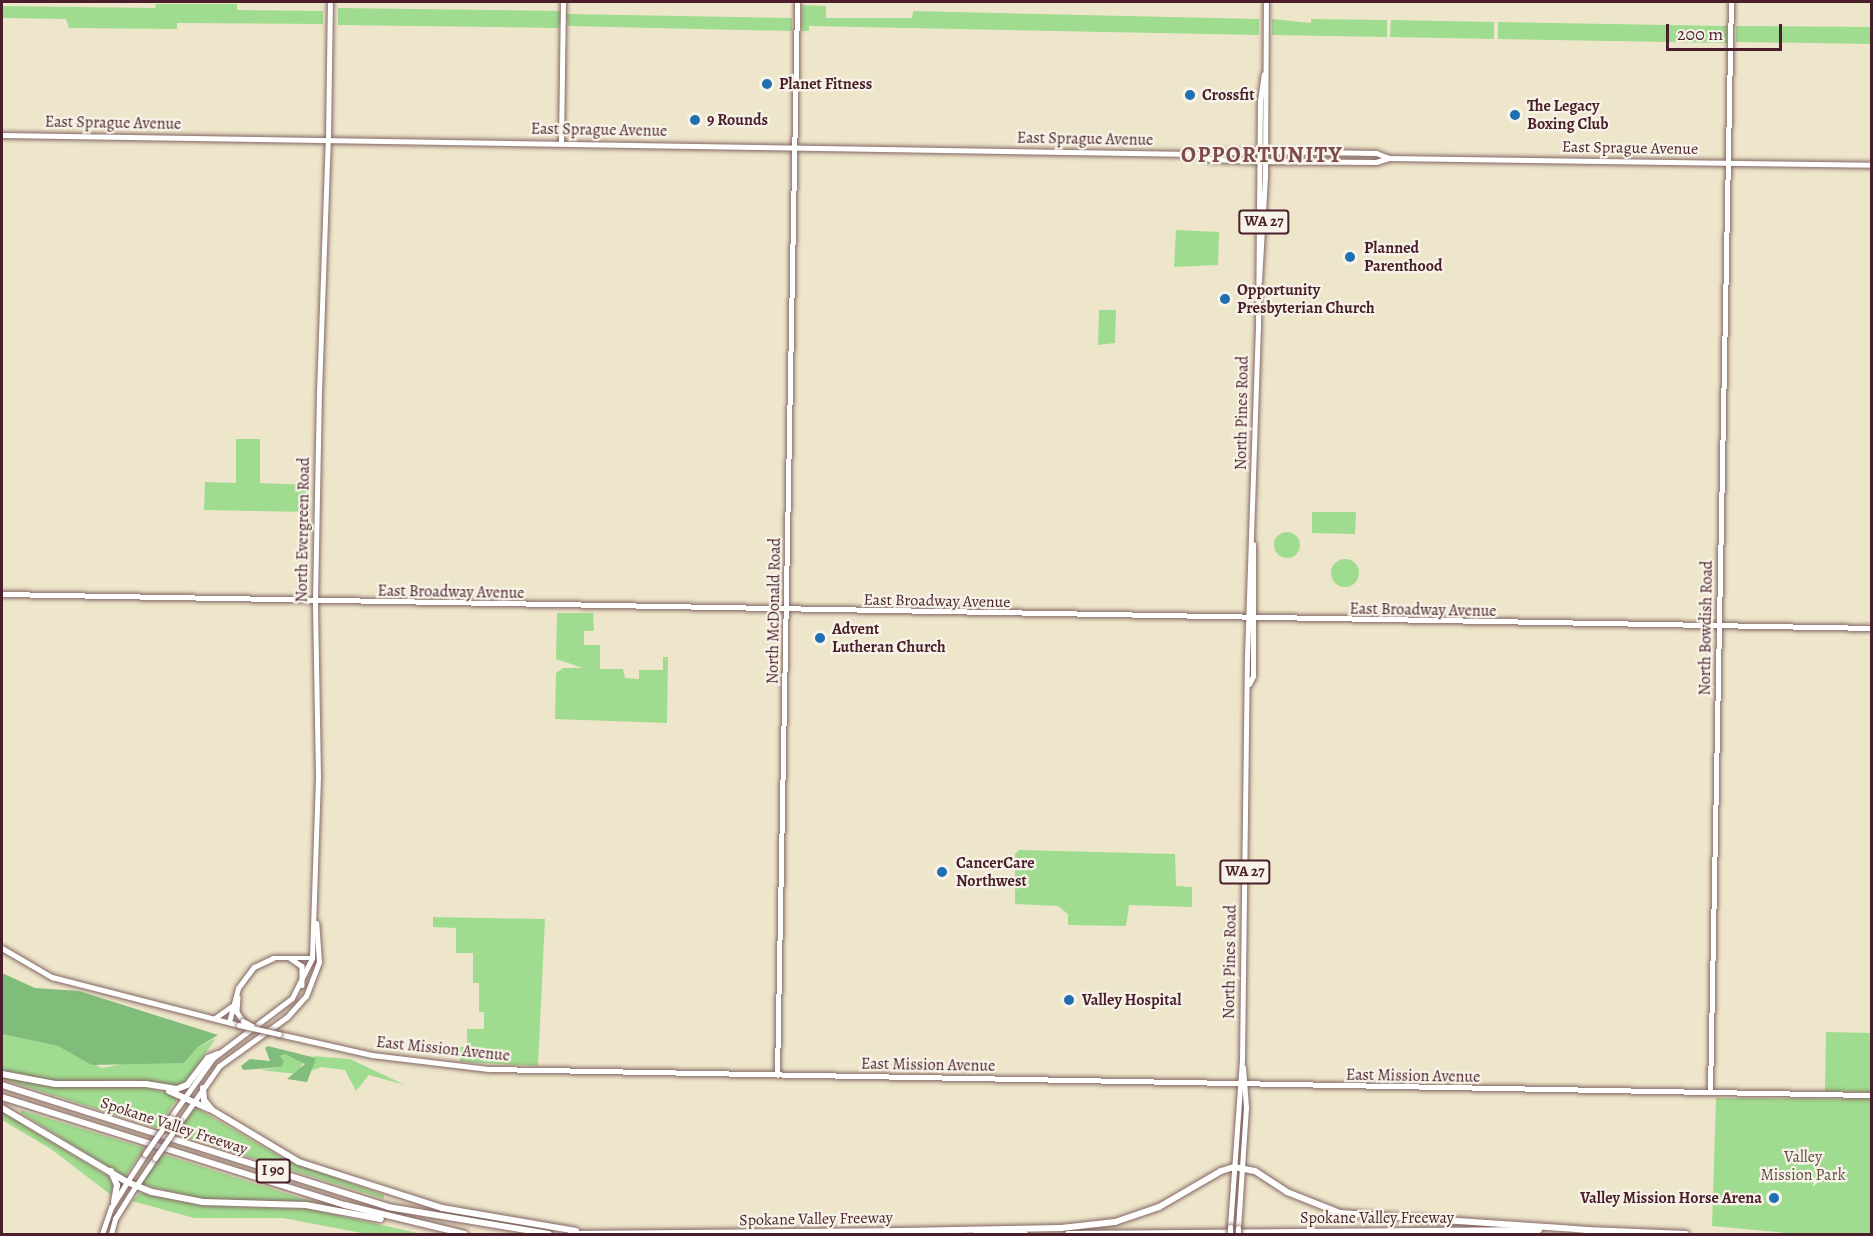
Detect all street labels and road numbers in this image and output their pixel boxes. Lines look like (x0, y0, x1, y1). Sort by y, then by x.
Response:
street label: East Sprague Avenue (45, 112, 181, 134)
street label: East Sprague Avenue (531, 119, 667, 141)
street label: East Sprague Avenue (1017, 128, 1153, 150)
street label: East Sprague Avenue (1562, 137, 1698, 159)
road number: WA 27 (1237, 210, 1291, 234)
street label: North Pines Road (1231, 356, 1253, 470)
street label: North Evergreen Road (292, 457, 314, 603)
street label: North McDonald Road (763, 538, 785, 684)
street label: North Bowdish Road (1695, 560, 1717, 696)
street label: East Broadway Avenue (377, 581, 525, 603)
street label: East Broadway Avenue (863, 590, 1011, 612)
street label: East Broadway Avenue (1349, 599, 1497, 621)
road number: WA 27 (1218, 860, 1272, 884)
street label: North Pines Road (1219, 905, 1241, 1019)
street label: East Mission Avenue (375, 1032, 511, 1066)
street label: East Mission Avenue (861, 1054, 995, 1076)
street label: East Mission Avenue (1346, 1065, 1480, 1087)
street label: Spokane Valley Freeway (98, 1093, 250, 1159)
road number: I 90 (255, 1159, 291, 1183)
street label: Spokane Valley Freeway (739, 1208, 893, 1230)
street label: Spokane Valley Freeway (1300, 1208, 1454, 1228)

